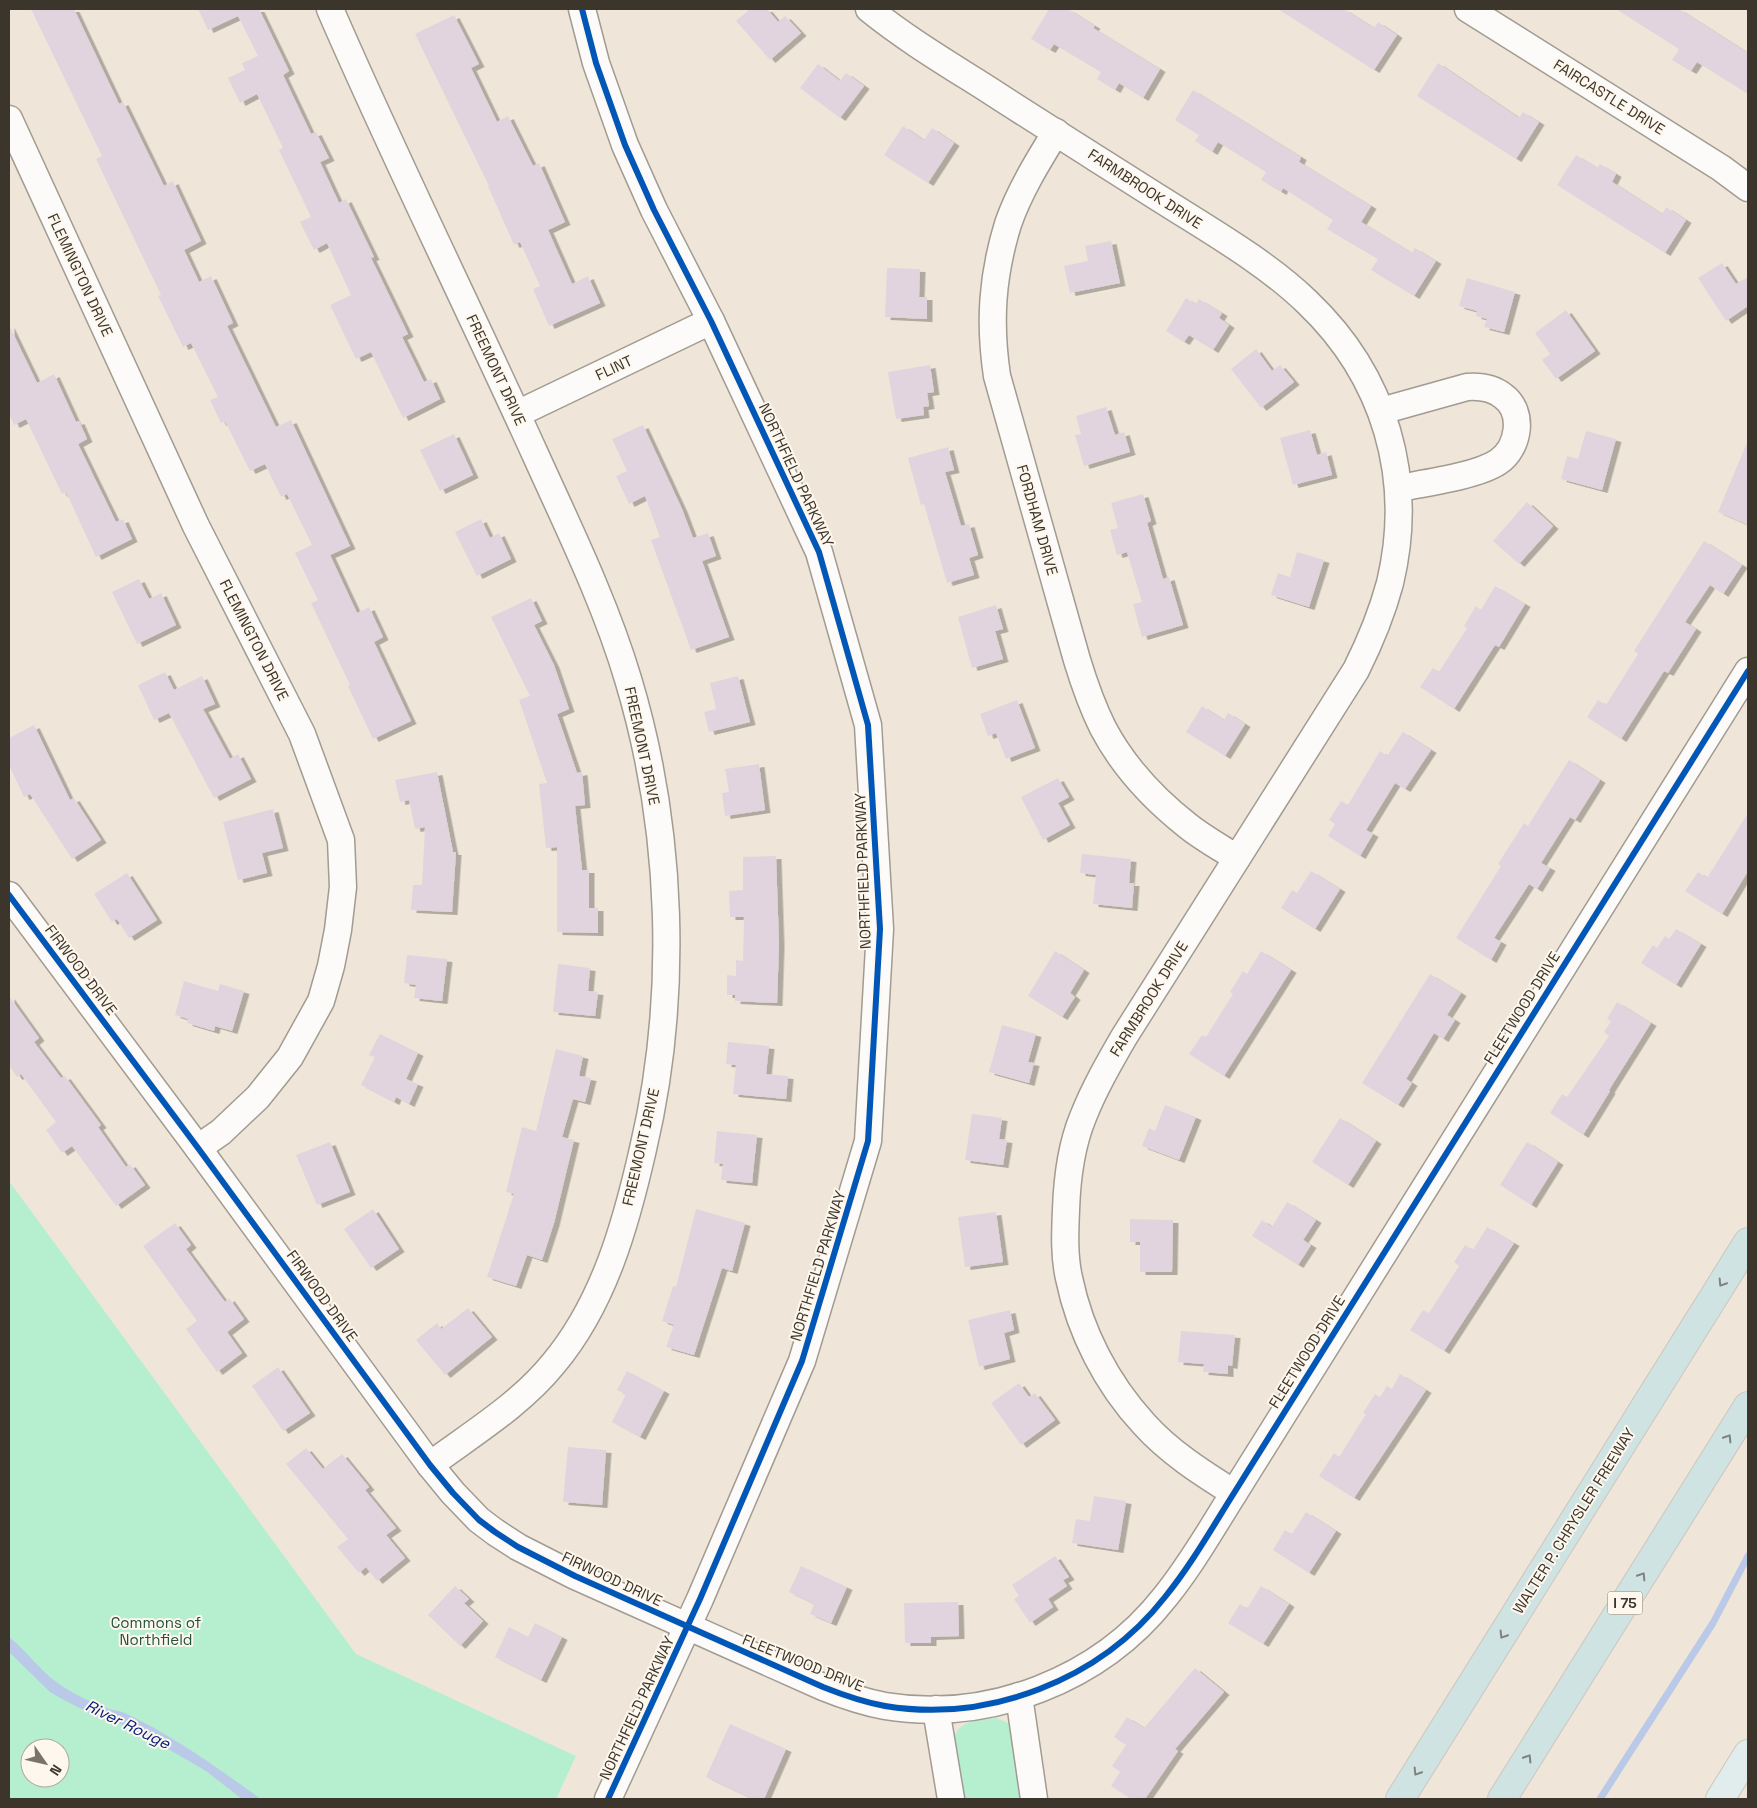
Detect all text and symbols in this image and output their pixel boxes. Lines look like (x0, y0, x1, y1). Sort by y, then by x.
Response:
street label: FAIRCASTLE DRIVE (1550, 55, 1668, 138)
street label: FARMBROOK DRIVE (1084, 145, 1206, 233)
street label: FLEMINGTON DRIVE (44, 210, 117, 339)
street label: FREEMONT DRIVE (462, 311, 531, 428)
street label: FLINT (592, 351, 636, 384)
street label: NORTHFIELD PARKWAY (755, 400, 838, 550)
street label: FORDHAM DRIVE (1013, 462, 1062, 577)
street label: FLEMINGTON DRIVE (216, 576, 293, 704)
street label: FREEMONT DRIVE (621, 685, 664, 807)
street label: NORTHFIELD PARKWAY (850, 792, 875, 950)
street label: FIRWOOD DRIVE (41, 921, 122, 1019)
street label: FARMBROOK DRIVE (1105, 937, 1192, 1060)
street label: FLEETWOOD DRIVE (1479, 948, 1564, 1068)
street label: FREEMONT DRIVE (618, 1086, 663, 1208)
street label: NORTHFIELD PARKWAY (786, 1188, 849, 1344)
street label: FIRWOOD DRIVE (283, 1246, 362, 1345)
one-way arrow (1719, 1278, 1729, 1287)
street label: FLEETWOOD DRIVE (1264, 1292, 1349, 1412)
street label: WALTER P. CHRYSLER FREEWAY (1508, 1424, 1639, 1617)
one-way arrow (1722, 1434, 1731, 1444)
street label: FIRWOOD DRIVE (559, 1547, 665, 1610)
one-way arrow (1636, 1572, 1645, 1581)
road number: I 75 (1608, 1592, 1642, 1615)
park label: Commons of Northfield (111, 1613, 202, 1649)
one-way arrow (1500, 1629, 1509, 1638)
street label: FLEETWOOD DRIVE (740, 1630, 867, 1696)
street label: NORTHFIELD PARKWAY (595, 1633, 678, 1783)
water label: River Rouge (82, 1695, 174, 1754)
north arrow (20, 1738, 70, 1788)
one-way arrow (1521, 1754, 1531, 1763)
text: N (46, 1761, 66, 1779)
one-way arrow (1413, 1767, 1423, 1776)

